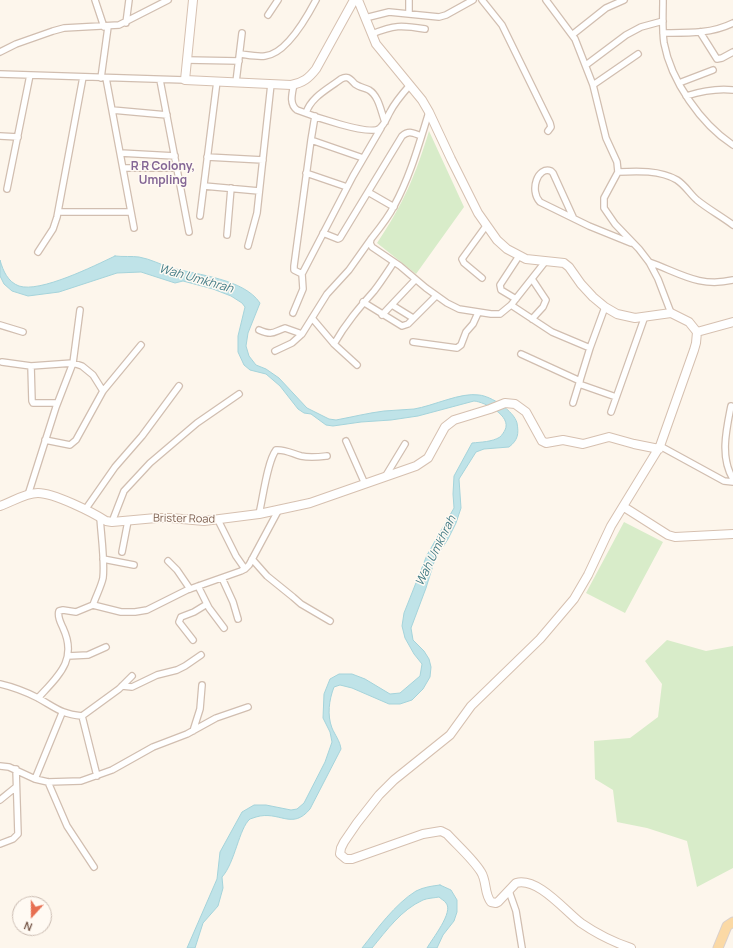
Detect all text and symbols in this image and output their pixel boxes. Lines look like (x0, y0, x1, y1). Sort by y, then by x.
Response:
district label: R R Colony, Umpling (131, 160, 195, 188)
water label: Wah Umkhrah (157, 262, 235, 296)
street label: Brister Road (153, 512, 215, 526)
water label: Wah Umkhrah (413, 513, 459, 589)
north arrow (12, 896, 52, 936)
text: N (22, 918, 34, 935)

